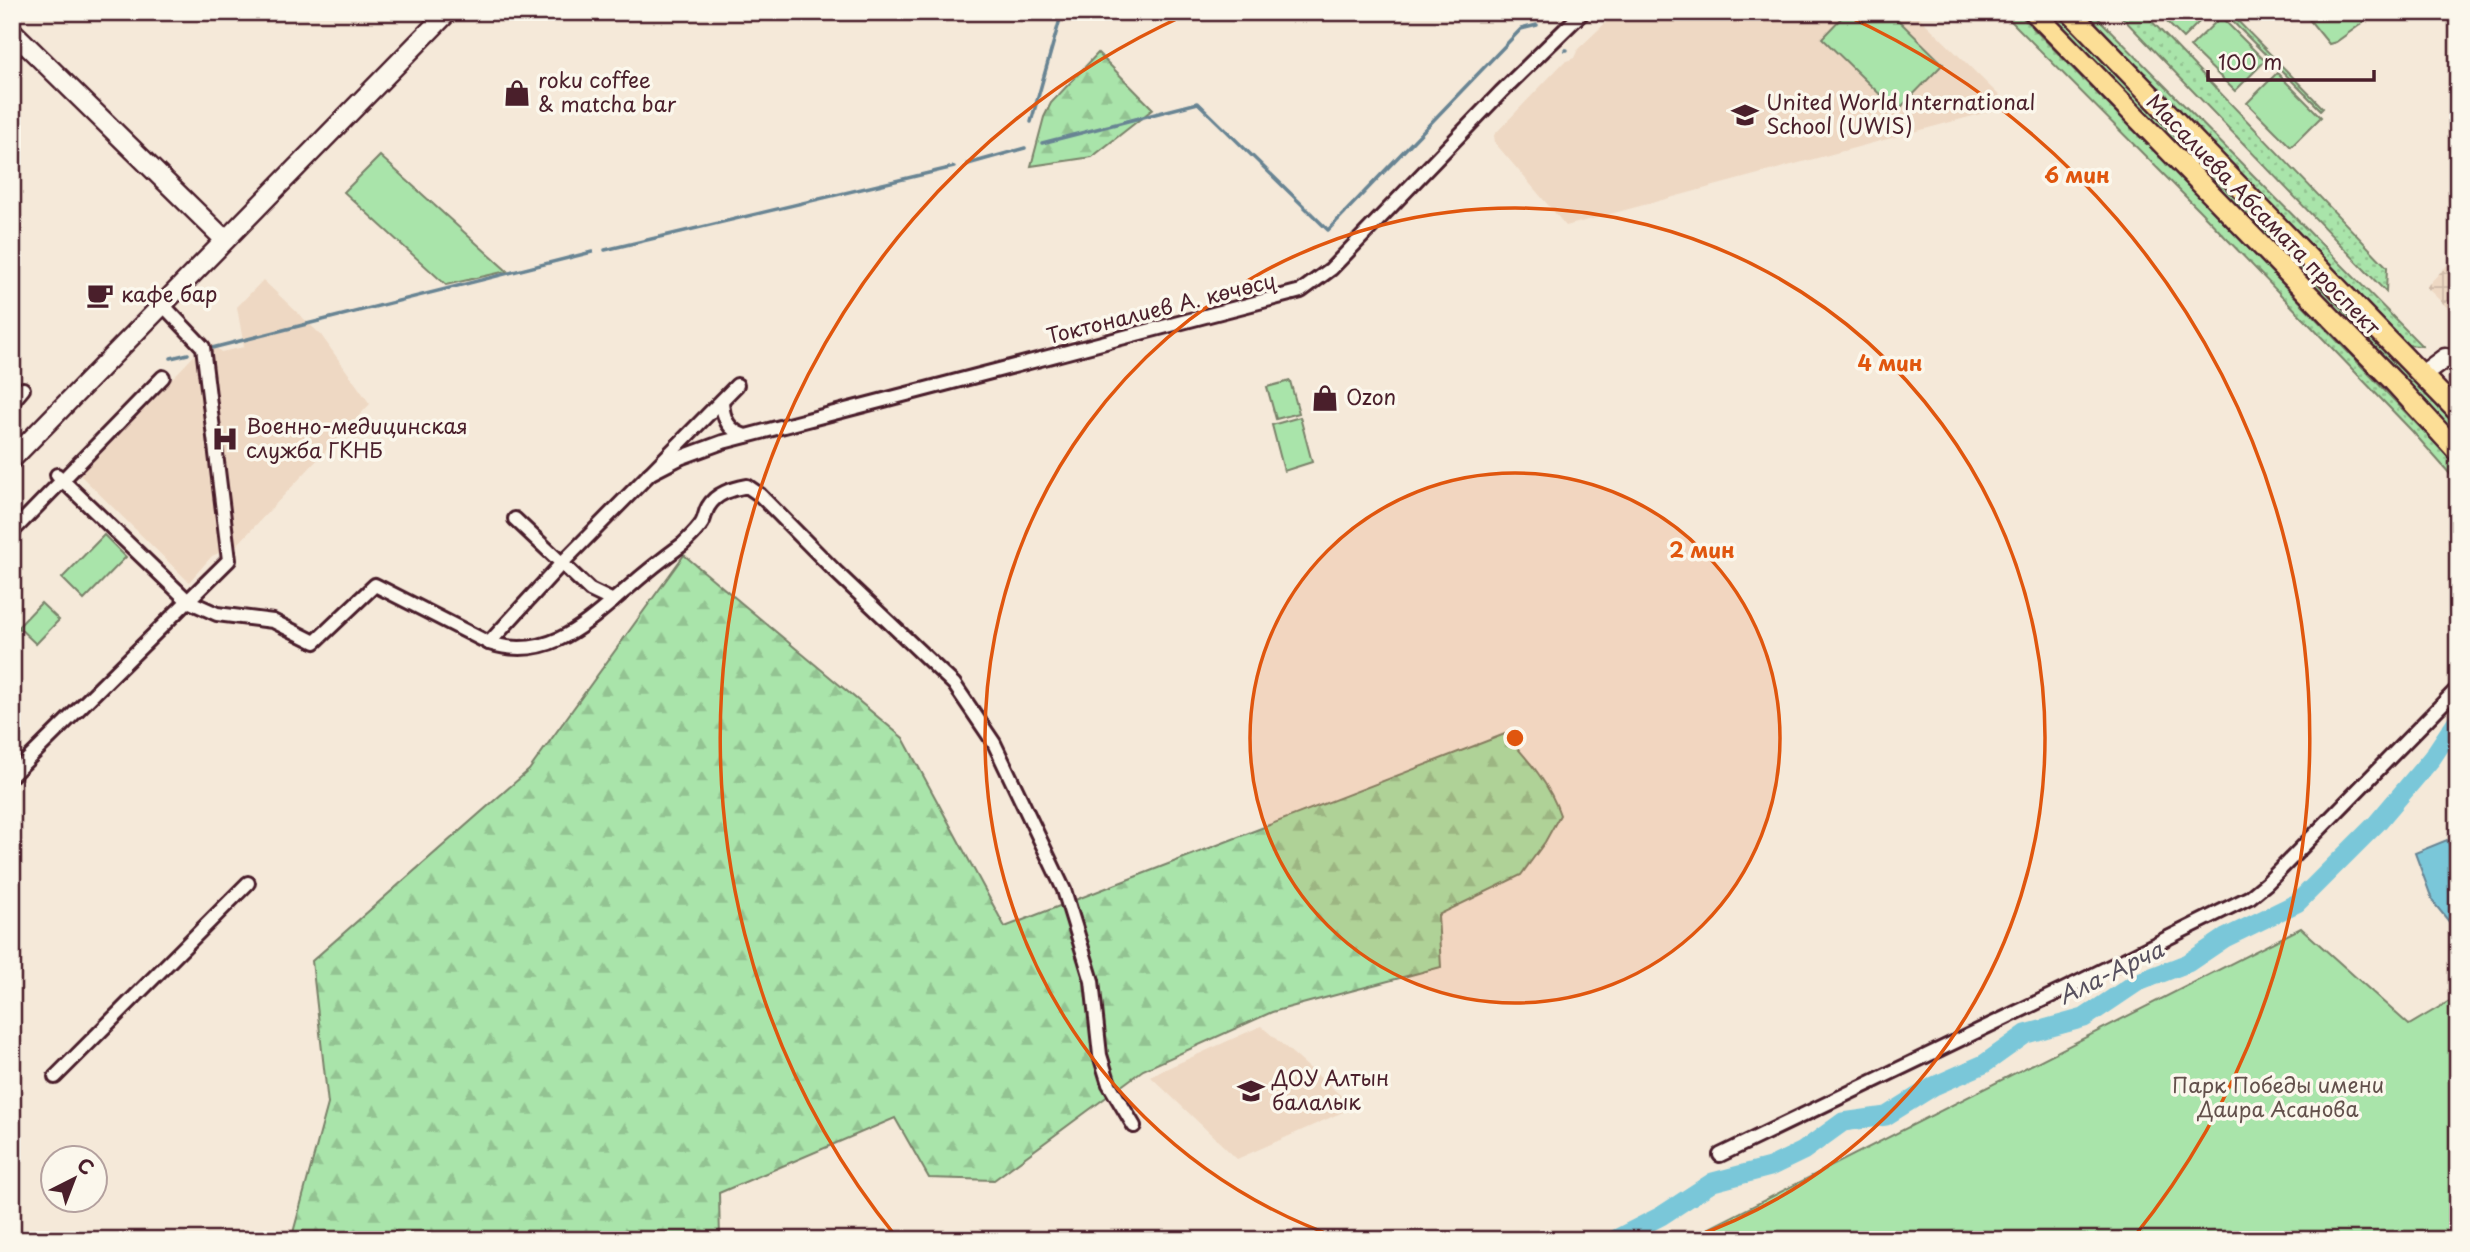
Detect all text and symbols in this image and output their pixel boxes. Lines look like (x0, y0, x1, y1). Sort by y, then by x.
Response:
scale bar (2208, 38, 2374, 82)
text: 100 m (2218, 45, 2282, 77)
place label: roku coffee & matcha bar (538, 63, 677, 119)
shop icon: roku coffee & matcha bar (502, 78, 532, 108)
place label: United World International School (UWIS) (1766, 85, 2035, 141)
street label: Масалиева Абсамата проспект (2140, 86, 2389, 342)
school or university icon: United World International School (UWIS) (1730, 100, 1760, 130)
text: 6 мин (2044, 158, 2110, 190)
street label: Токтоналиев А. көчөсү (1043, 263, 1279, 351)
place label: кафе бар (121, 277, 217, 309)
cafe icon: кафе бар (85, 280, 115, 310)
text: 4 мин (1857, 346, 1923, 378)
place label: Ozon (1346, 380, 1396, 412)
shop icon: Ozon (1310, 383, 1340, 413)
place label: Военно-медицинская служба ГКНБ (246, 409, 468, 465)
hospital icon: Военно-медицинская служба ГКНБ (210, 424, 240, 454)
text: 2 мин (1669, 533, 1735, 565)
centre of rings (1503, 726, 1527, 750)
water label: Ала-Арча (2052, 931, 2170, 1012)
place label: ДОУ Алтын балалык (1271, 1061, 1389, 1117)
park label: Парк Победы имени Даира Асанова (2172, 1068, 2384, 1124)
school or university icon: ДОУ Алтын балалык (1236, 1076, 1266, 1106)
north arrow (38, 1144, 108, 1214)
text: С (71, 1150, 101, 1181)

